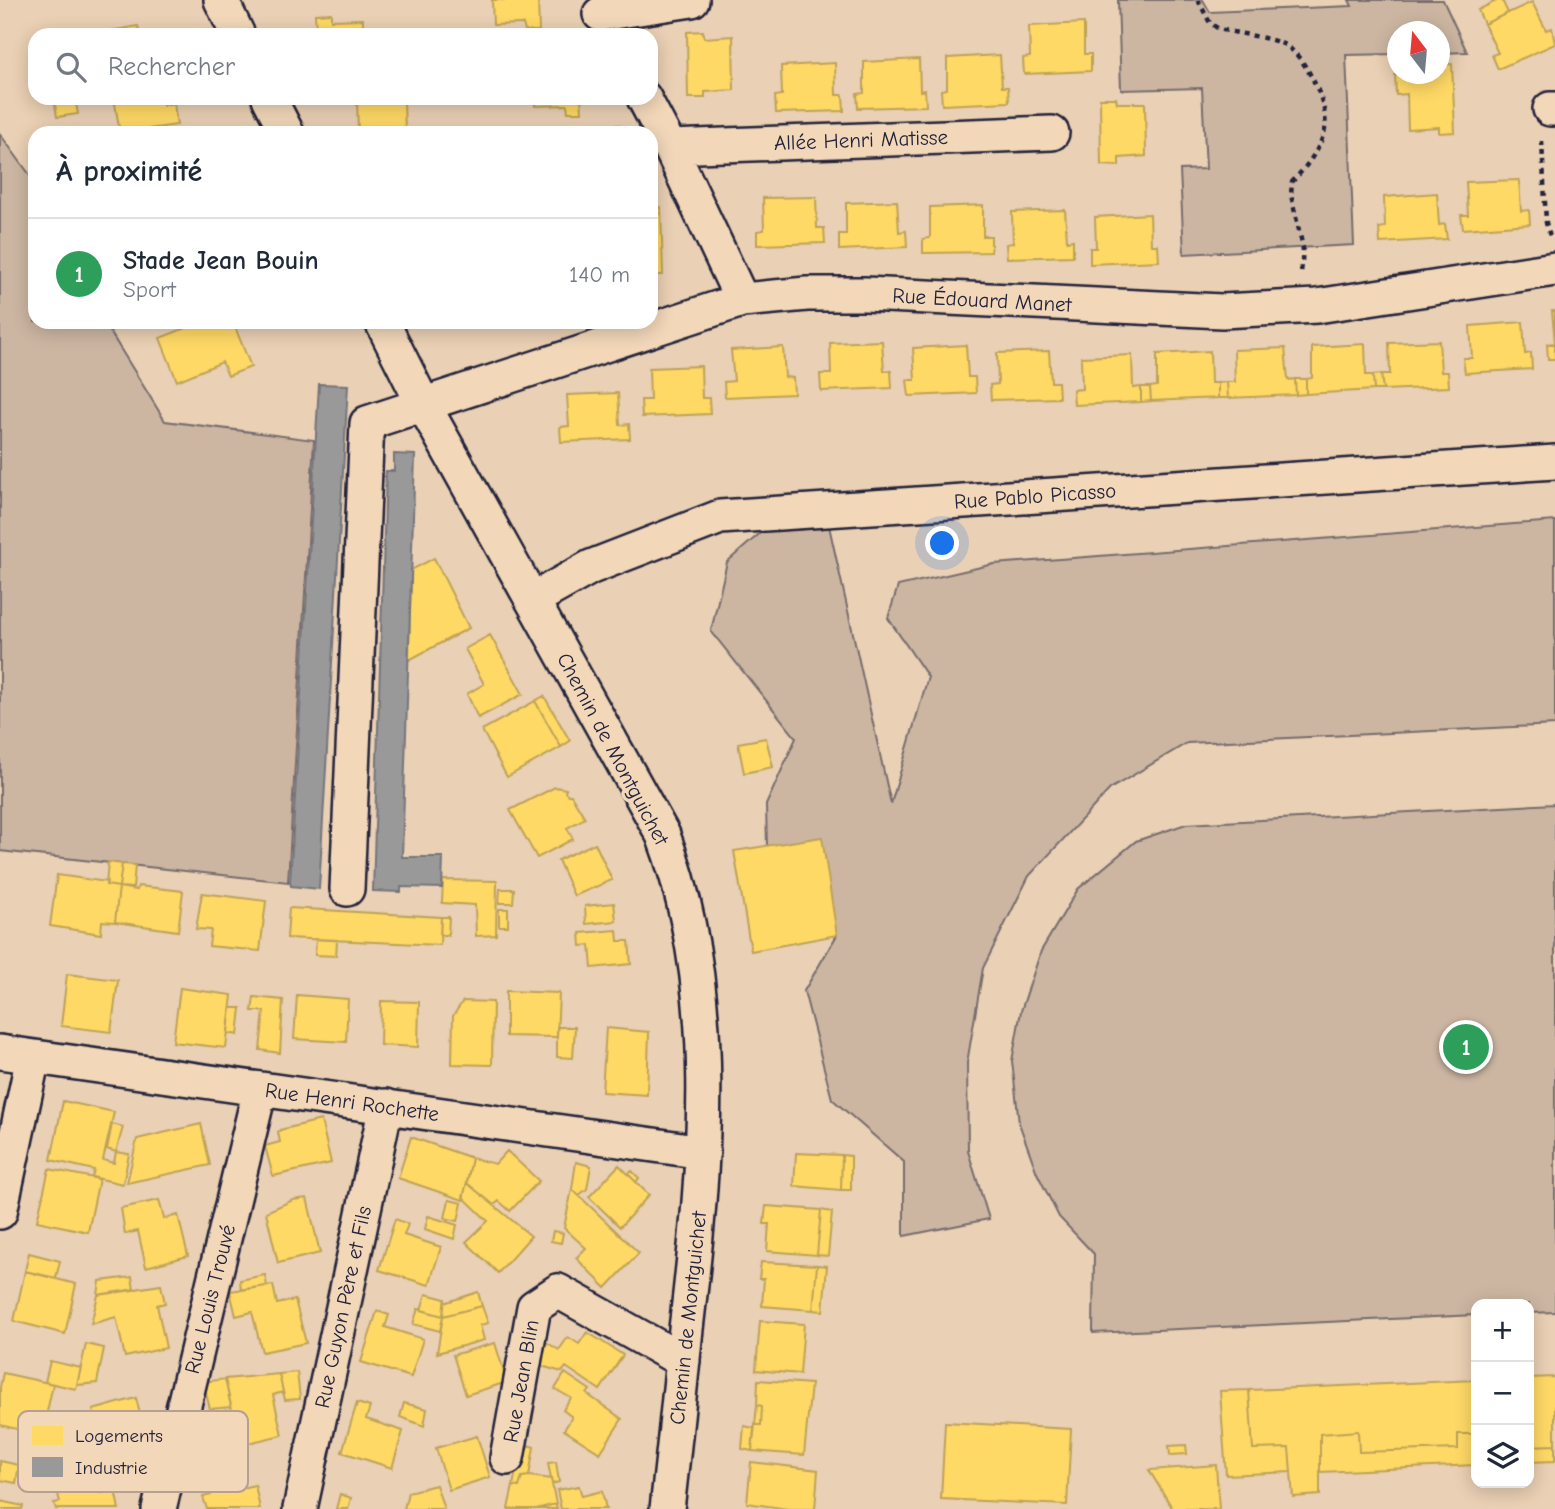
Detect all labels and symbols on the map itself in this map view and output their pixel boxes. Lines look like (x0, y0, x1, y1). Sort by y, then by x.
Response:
north arrow (1387, 21, 1450, 84)
street label: Allée Henri Matisse (774, 125, 948, 155)
street label: Rue Édouard Manet (892, 283, 1073, 317)
street label: Rue Pablo Picasso (953, 478, 1117, 514)
your location (925, 526, 959, 560)
street label: Chemin de Montguichet (552, 649, 674, 850)
pin: 1 (1443, 1021, 1489, 1073)
street label: Rue Henri Rochette (263, 1078, 441, 1126)
street label: Rue Guyon Père et Fils (310, 1204, 376, 1410)
street label: Chemin de Montguichet (665, 1209, 711, 1426)
street label: Rue Louis Trouvé (180, 1222, 240, 1376)
street label: Rue Jean Blin (498, 1318, 544, 1444)
legend (18, 1411, 248, 1492)
text: Logements (75, 1425, 163, 1447)
text: Industrie (75, 1457, 147, 1479)

